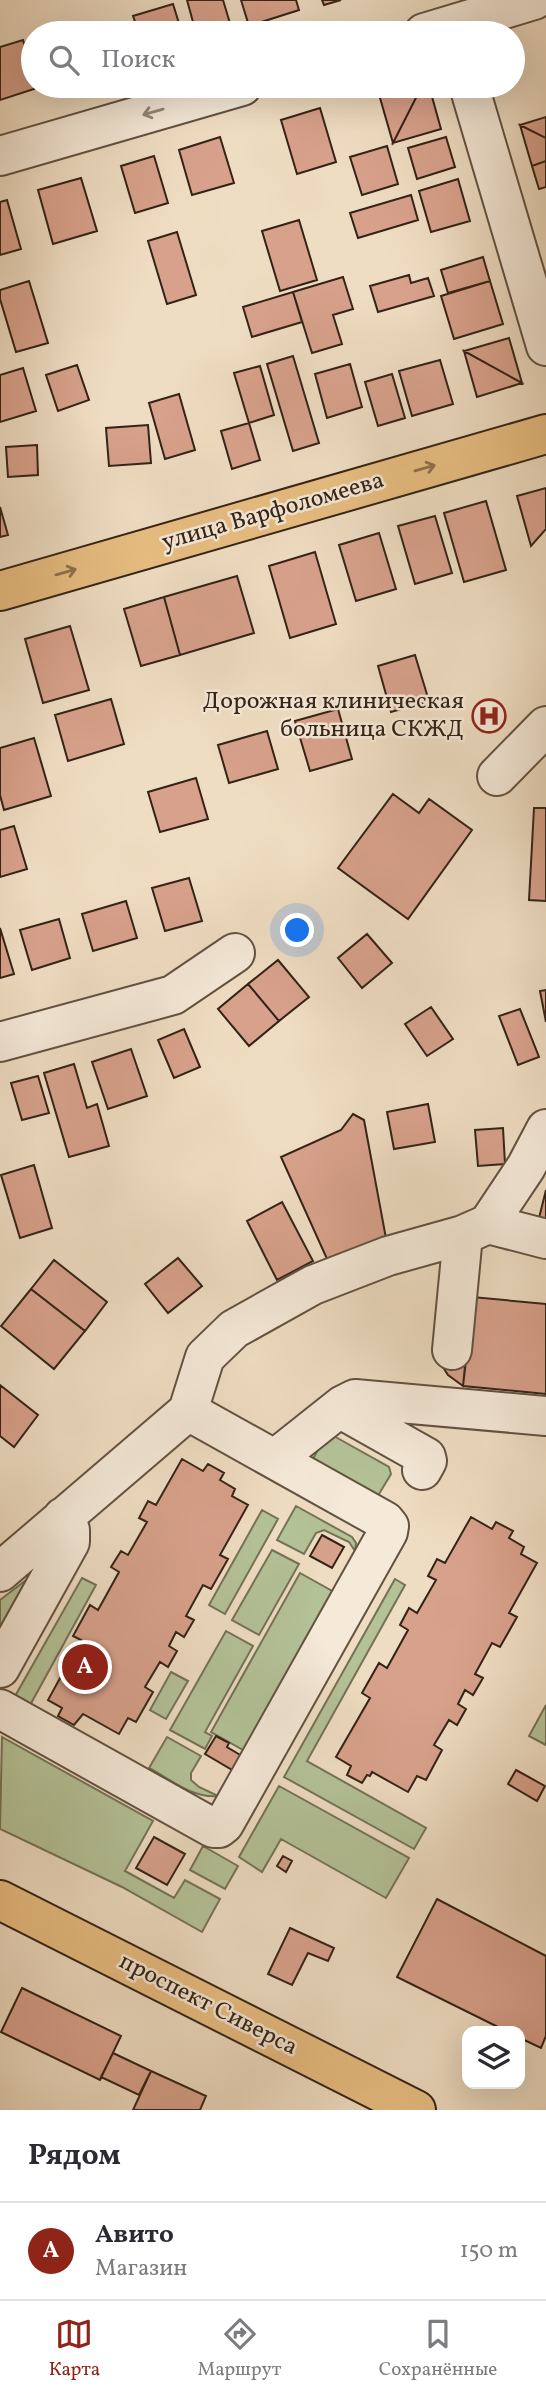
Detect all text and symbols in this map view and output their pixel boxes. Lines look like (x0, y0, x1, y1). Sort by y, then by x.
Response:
search box (21, 21, 525, 98)
icon: search (45, 41, 83, 79)
text: Поиск (101, 42, 175, 78)
one-way arrow (142, 106, 164, 119)
one-way arrow (414, 461, 436, 474)
street label: улица Варфоломеева (158, 464, 388, 560)
one-way arrow (54, 565, 76, 578)
place label: Дорожная клиническая больница СКЖД (203, 685, 464, 747)
hospital icon: Дорожная клиническая больница СКЖД (470, 697, 508, 735)
your location (280, 913, 314, 947)
pin: A (62, 1641, 108, 1693)
street label: проспект Сиверса (113, 1945, 303, 2065)
map controls (462, 2026, 525, 2089)
button: layers (462, 2026, 525, 2089)
text: Рядом (28, 2135, 121, 2177)
text: Авито (95, 2217, 174, 2253)
text: A (43, 2235, 59, 2267)
text: 150 m (460, 2235, 518, 2267)
text: Магазин (95, 2253, 187, 2285)
tab: Карта (49, 2315, 100, 2383)
tab: Маршрут (198, 2315, 281, 2383)
tab: Сохранённые (379, 2315, 497, 2383)

